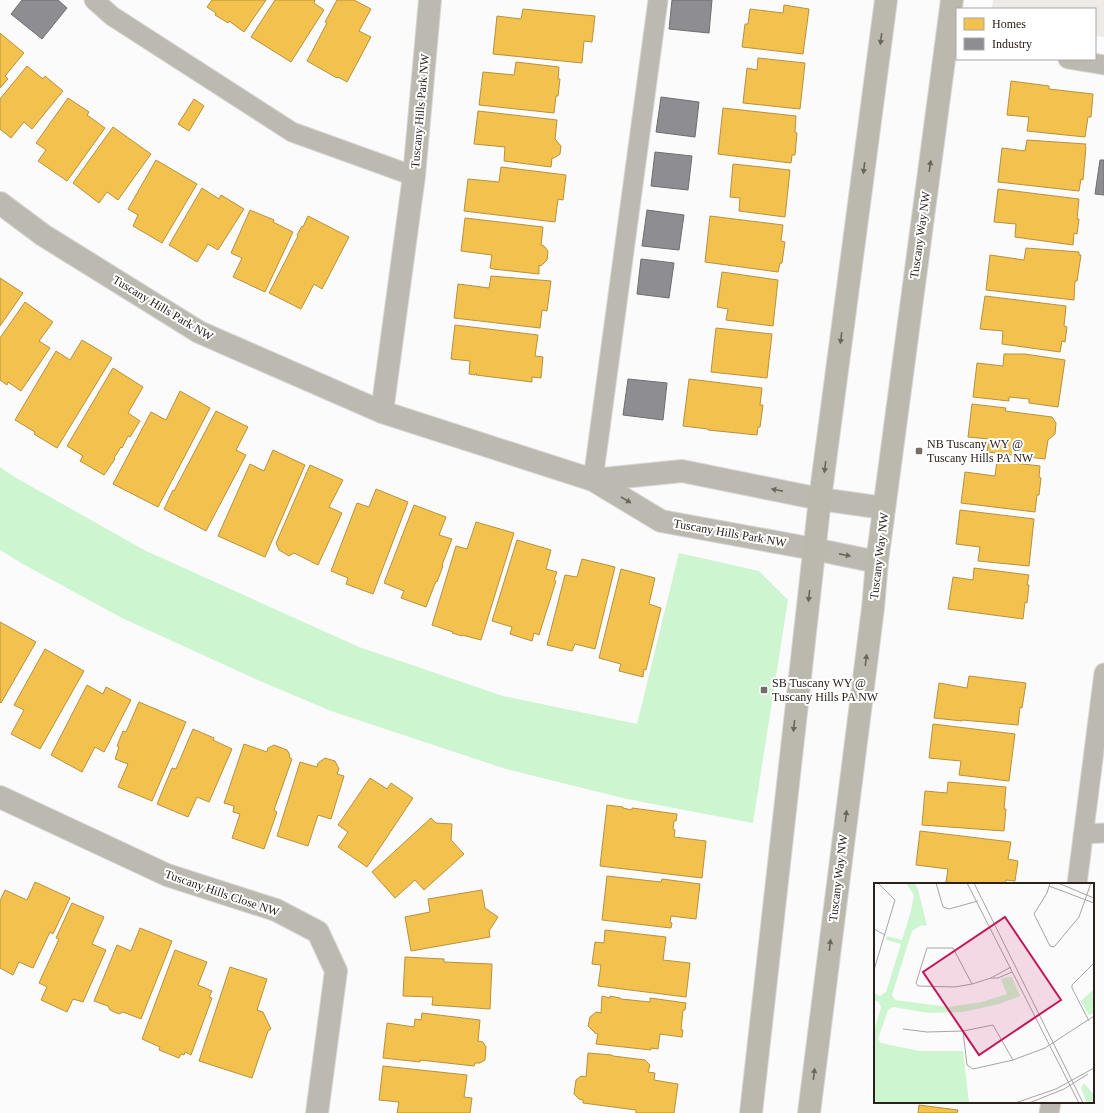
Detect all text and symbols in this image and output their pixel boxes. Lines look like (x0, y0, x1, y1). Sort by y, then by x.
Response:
legend (956, 8, 1096, 60)
text: Homes (992, 17, 1026, 31)
one-way arrow (877, 33, 884, 45)
text: Industry (992, 37, 1032, 51)
street label: Tuscany Hills Park NW (408, 53, 432, 169)
one-way arrow (927, 160, 933, 172)
one-way arrow (861, 162, 867, 174)
street label: Tuscany Way NW (907, 190, 933, 279)
street label: Tuscany Hills Park NW (110, 272, 216, 344)
one-way arrow (838, 332, 845, 344)
place label: NB Tuscany WY @ Tuscany Hills PA NW (927, 437, 1034, 465)
marker: NB Tuscany WY @ Tuscany Hills PA NW (914, 446, 924, 456)
one-way arrow (821, 461, 828, 473)
one-way arrow (771, 487, 783, 493)
one-way arrow (620, 496, 632, 503)
street label: Tuscany Way NW (867, 511, 891, 600)
street label: Tuscany Hills Park NW (672, 516, 788, 550)
one-way arrow (839, 552, 851, 558)
one-way arrow (806, 590, 812, 602)
one-way arrow (863, 654, 869, 666)
place label: SB Tuscany WY @ Tuscany Hills PA NW (772, 676, 879, 704)
marker: SB Tuscany WY @ Tuscany Hills PA NW (759, 685, 769, 695)
one-way arrow (791, 720, 798, 732)
one-way arrow (843, 810, 849, 822)
street label: Tuscany Way NW (826, 833, 850, 922)
street label: Tuscany Hills Close NW (163, 867, 282, 919)
inset map (874, 883, 1094, 1103)
one-way arrow (827, 939, 833, 951)
one-way arrow (810, 1068, 817, 1080)

